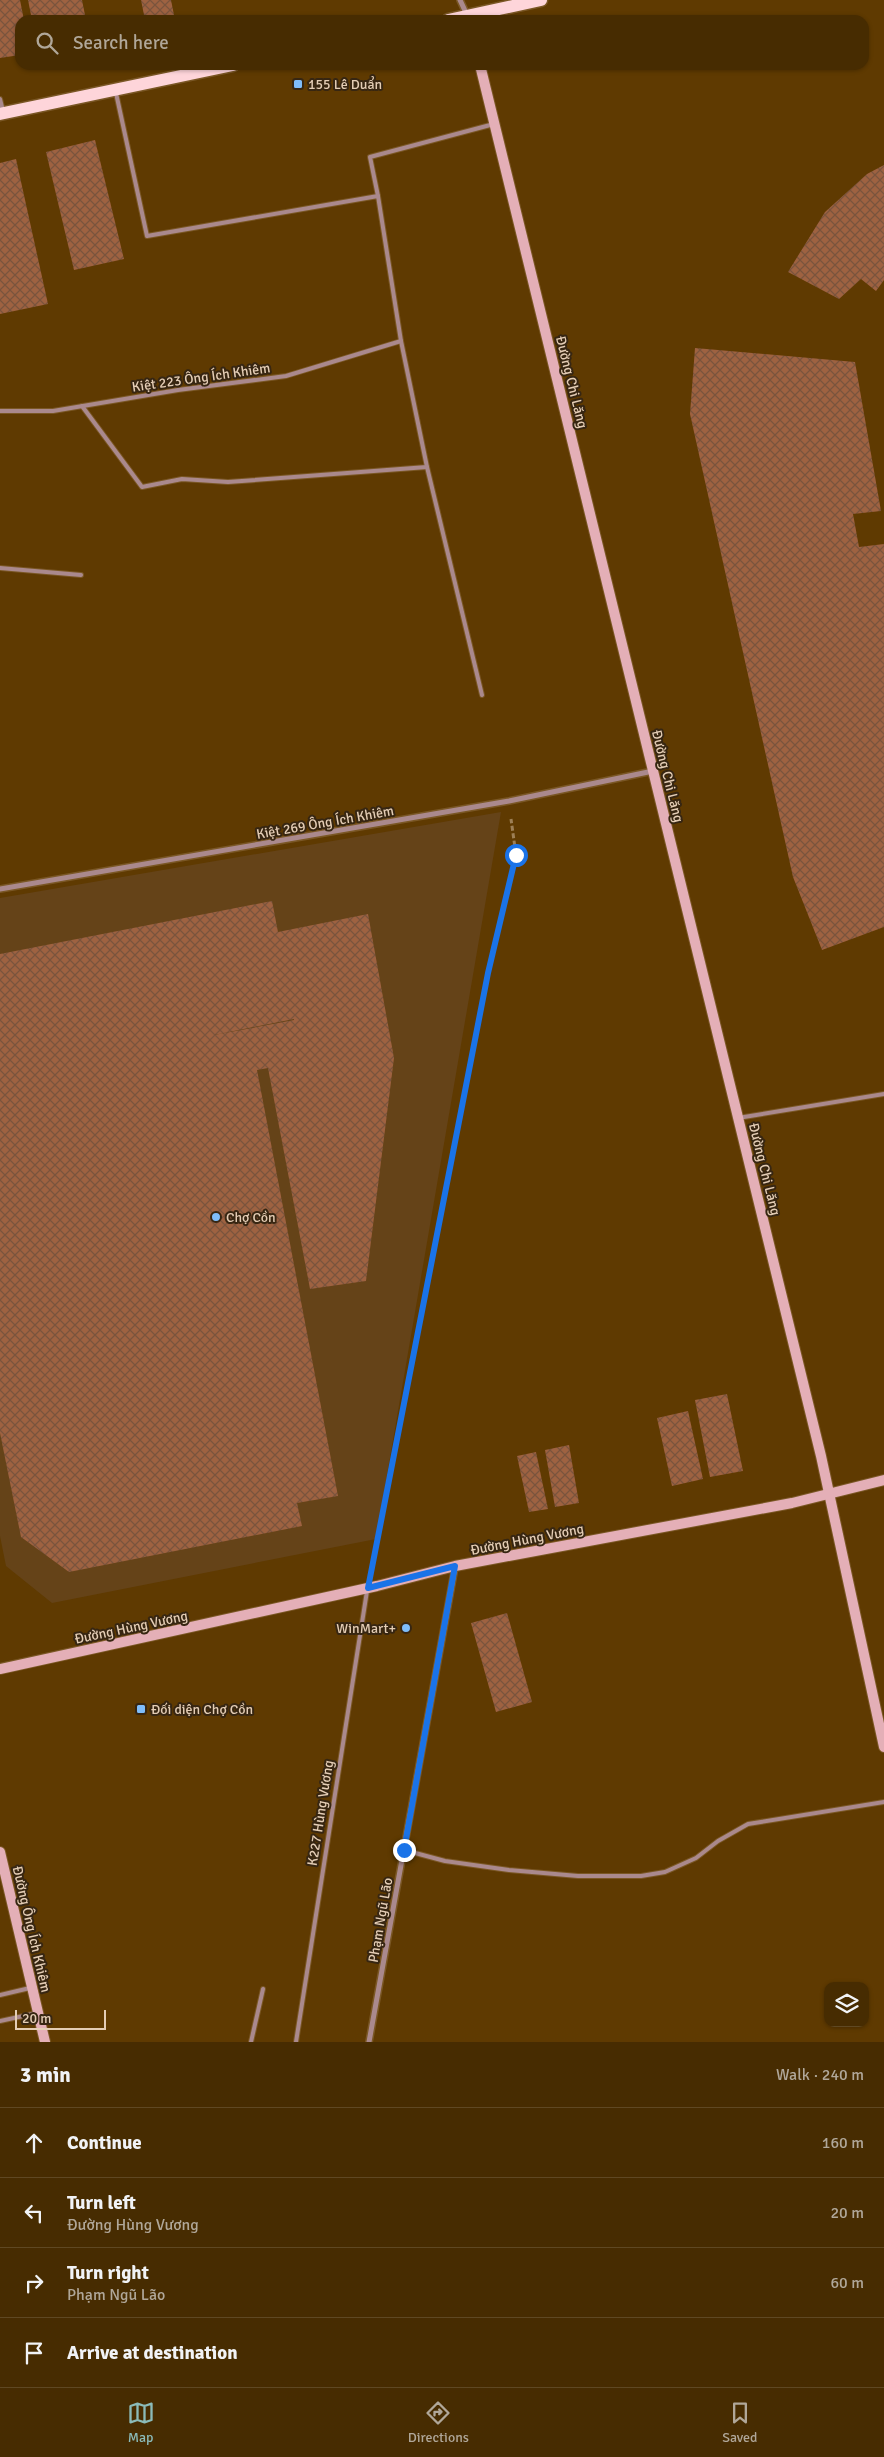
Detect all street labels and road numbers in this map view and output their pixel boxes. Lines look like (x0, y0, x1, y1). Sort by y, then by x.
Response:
street label: Đường Chi Lăng (552, 334, 591, 430)
street label: Kiệt 223 Ông Ích Khiêm (131, 359, 271, 396)
street label: Đường Chi Lăng (648, 728, 687, 824)
street label: Kiệt 269 Ông Ích Khiêm (255, 802, 395, 843)
street label: Đường Chi Lăng (745, 1121, 784, 1217)
street label: Đường Hùng Vương (469, 1520, 585, 1559)
street label: Đường Hùng Vương (73, 1607, 189, 1648)
street label: K227 Hùng Vương (304, 1759, 337, 1867)
street label: Đường Ông Ích Khiêm (9, 1864, 54, 1994)
street label: Phạm Ngũ Lão (365, 1876, 396, 1964)

